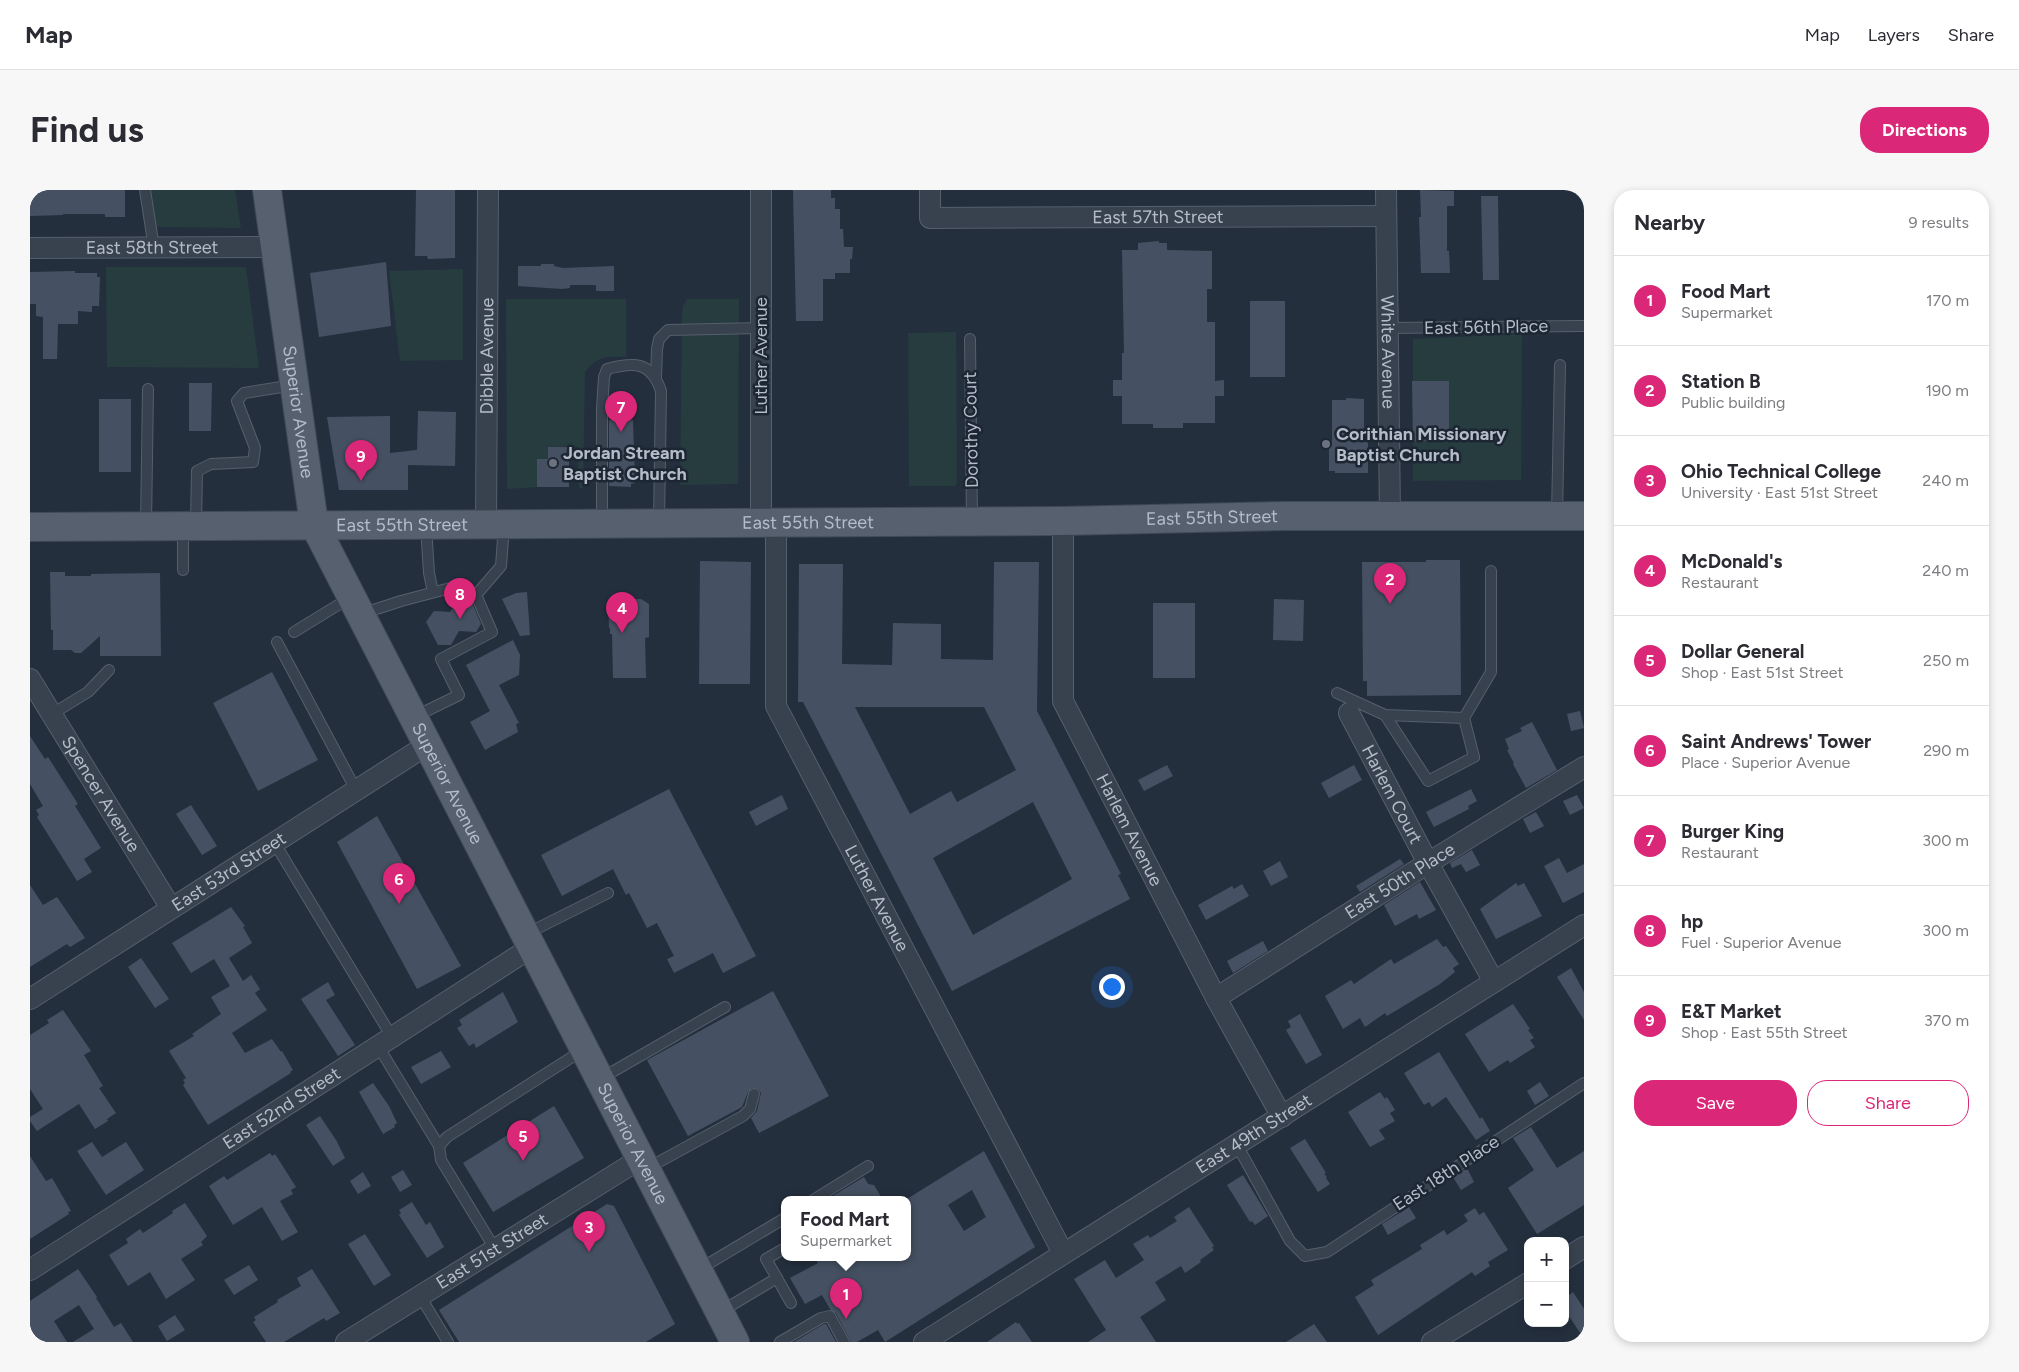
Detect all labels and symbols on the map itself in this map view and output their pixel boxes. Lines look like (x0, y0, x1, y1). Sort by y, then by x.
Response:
street label: East 57th Street (1092, 206, 1224, 228)
street label: East 58th Street (86, 236, 219, 259)
street label: White Avenue (1376, 295, 1400, 409)
street label: Dibble Avenue (476, 297, 498, 414)
street label: Luther Avenue (750, 297, 772, 415)
street label: East 56th Place (1424, 315, 1549, 339)
street label: Superior Avenue (278, 344, 318, 480)
street label: Dorothy Court (959, 371, 983, 488)
pin: 7 (605, 391, 637, 432)
place label: Corithian Missionary Baptist Church (1336, 423, 1507, 466)
marker: Corithian Missionary Baptist Church (1320, 438, 1332, 450)
pin: 9 (345, 440, 377, 481)
place label: Jordan Stream Baptist Church (563, 442, 687, 485)
marker: Jordan Stream Baptist Church (547, 457, 559, 469)
street label: East 55th Street (1146, 505, 1278, 530)
street label: East 55th Street (742, 511, 874, 534)
street label: East 55th Street (336, 513, 468, 536)
pin: 2 (1374, 563, 1406, 604)
pin: 8 (444, 578, 476, 619)
pin: 4 (606, 592, 638, 633)
street label: Superior Avenue (407, 719, 488, 848)
street label: Spencer Avenue (57, 732, 145, 856)
street label: Harlem Court (1357, 741, 1427, 848)
street label: Harlem Avenue (1091, 770, 1167, 890)
street label: East 53rd Street (168, 827, 290, 916)
street label: East 50th Place (1341, 838, 1459, 924)
street label: Luther Avenue (840, 841, 914, 955)
pin: 6 (383, 863, 415, 904)
your location (1099, 974, 1125, 1000)
street label: East 52nd Street (219, 1062, 344, 1154)
street label: Superior Avenue (592, 1079, 673, 1208)
street label: East 49th Street (1192, 1089, 1316, 1178)
pin: 5 (507, 1120, 539, 1161)
street label: East 18th Place (1389, 1130, 1503, 1216)
street label: East 51st Street (432, 1208, 552, 1294)
pin: 3 (573, 1211, 605, 1252)
pin: 1 (830, 1278, 862, 1319)

